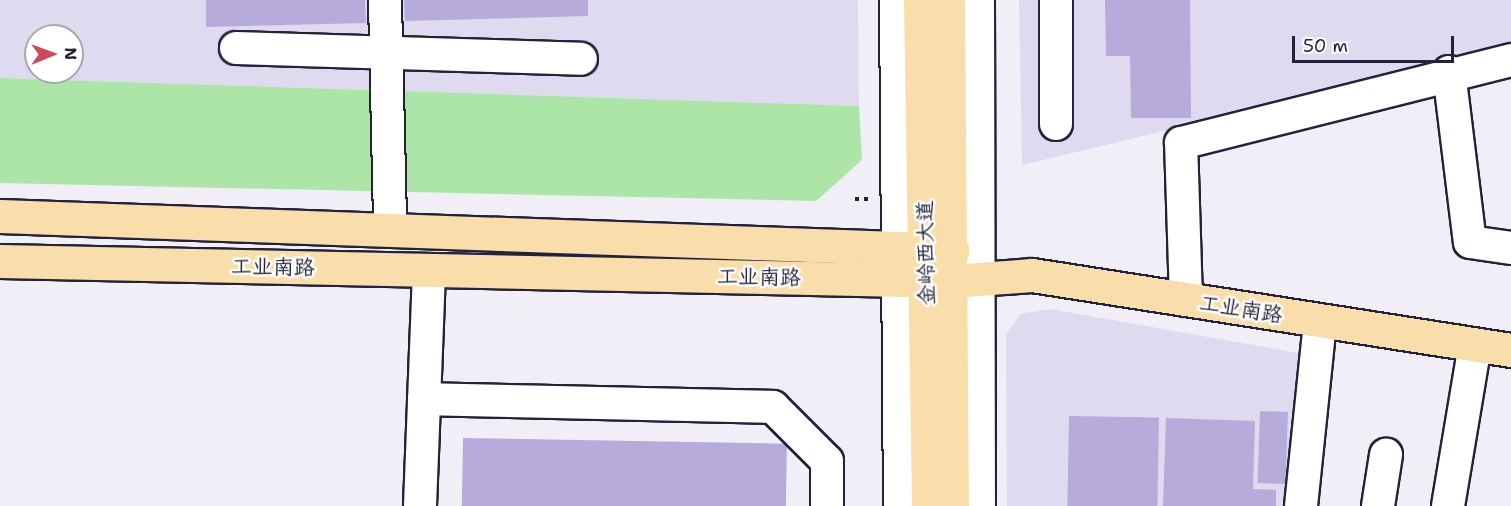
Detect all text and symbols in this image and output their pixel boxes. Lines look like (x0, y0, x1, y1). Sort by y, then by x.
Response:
north arrow (24, 24, 84, 84)
scale bar (1295, 24, 1457, 62)
text: 50 m (1303, 34, 1348, 58)
text: N (60, 47, 81, 60)
street label: 金岭西大道 (912, 200, 940, 306)
street label: 工业南路 (231, 254, 315, 280)
street label: 工业南路 (717, 264, 801, 290)
street label: 工业南路 (1198, 290, 1284, 328)

